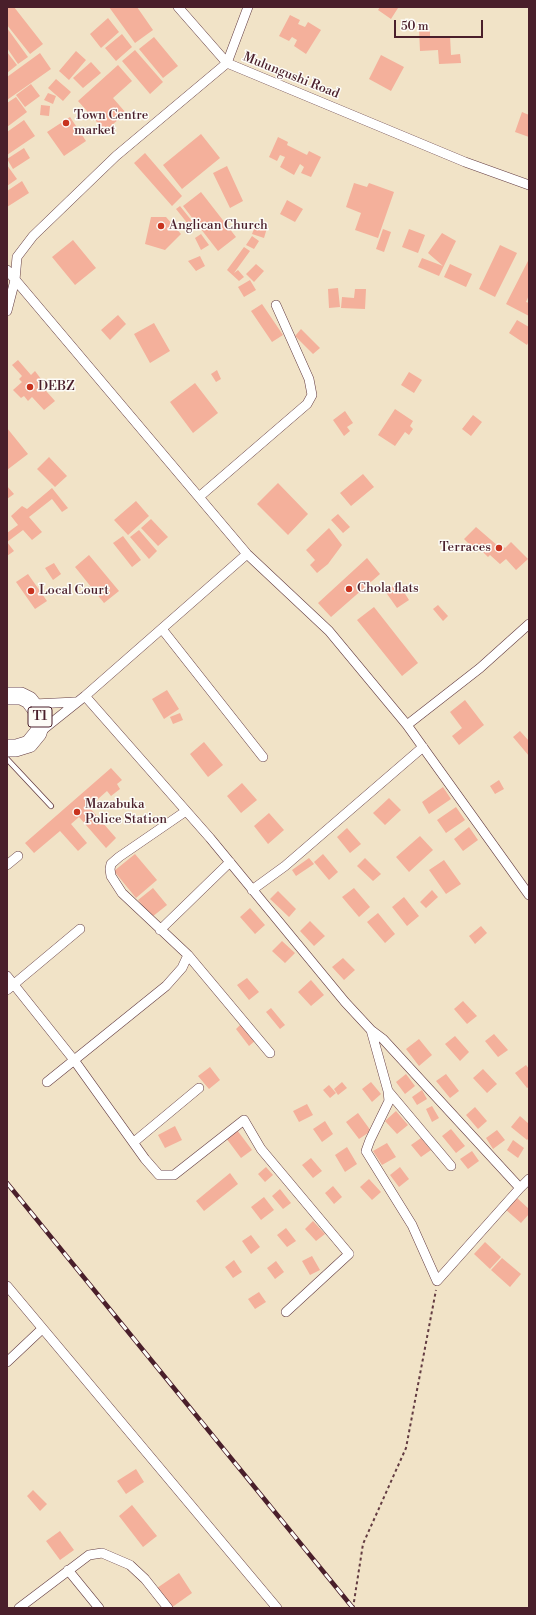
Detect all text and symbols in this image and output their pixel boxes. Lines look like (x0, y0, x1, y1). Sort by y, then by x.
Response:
scale bar (396, 12, 485, 38)
text: 50 m (401, 19, 429, 34)
street label: Mulungushi Road (241, 50, 341, 102)
place label: Town Centre market (74, 108, 148, 139)
marker: Town Centre market (61, 118, 71, 128)
place label: Anglican Church (169, 218, 268, 234)
marker: Anglican Church (156, 221, 166, 231)
place label: DEBZ (38, 379, 75, 395)
marker: DEBZ (25, 382, 35, 392)
place label: Terraces (440, 540, 491, 556)
marker: Terraces (494, 543, 504, 553)
place label: Chola flats (357, 581, 419, 597)
place label: Local Court (39, 583, 109, 599)
marker: Chola flats (344, 584, 354, 594)
marker: Local Court (26, 586, 36, 596)
road number: T1 (28, 707, 52, 727)
place label: Mazabuka Police Station (85, 797, 167, 828)
marker: Mazabuka Police Station (72, 807, 82, 817)

